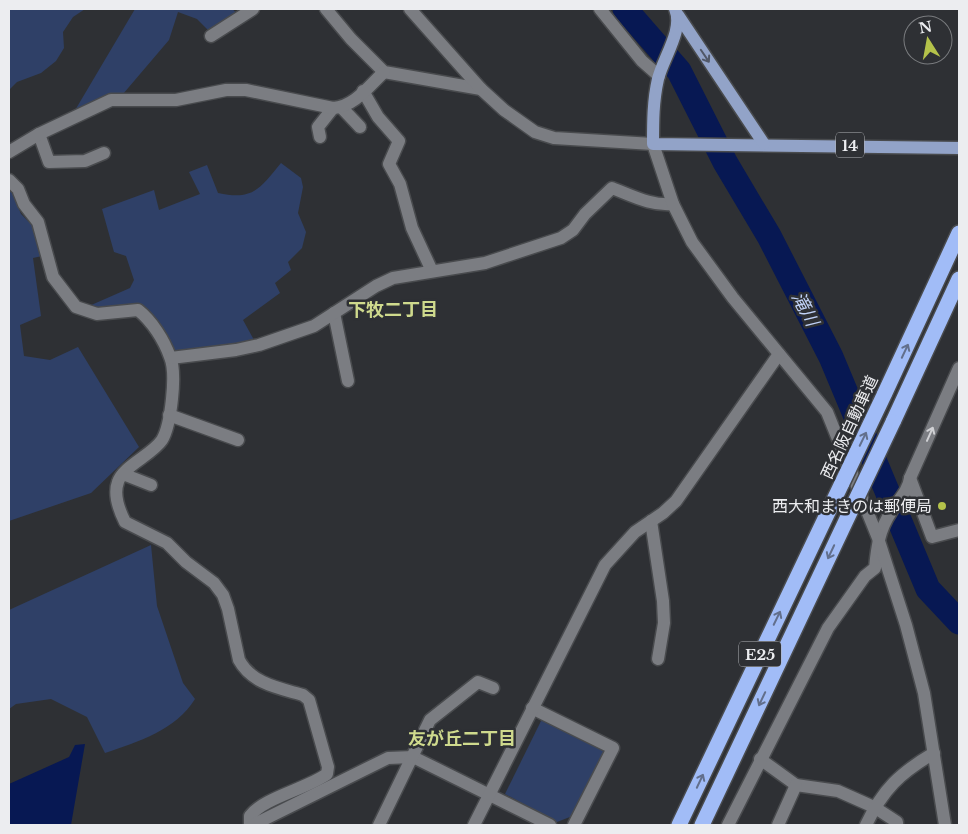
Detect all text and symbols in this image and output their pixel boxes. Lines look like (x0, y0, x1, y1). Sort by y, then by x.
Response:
north arrow (903, 15, 953, 65)
text: N (917, 17, 934, 37)
one-way arrow (700, 49, 710, 63)
road number: 14 (836, 132, 864, 158)
water label: 滝川 (787, 288, 824, 332)
district label: 下牧二丁目 (348, 299, 438, 321)
one-way arrow (900, 344, 910, 359)
street label: 西名阪自動車道 (816, 372, 882, 482)
one-way arrow (926, 427, 935, 442)
one-way arrow (858, 432, 868, 447)
place label: 西大和まきのは郵便局 (772, 496, 932, 516)
marker: 西大和まきのは郵便局 (936, 500, 948, 512)
one-way arrow (826, 544, 835, 559)
one-way arrow (772, 611, 782, 626)
road number: E25 (739, 642, 781, 666)
one-way arrow (757, 691, 766, 706)
district label: 友が丘二丁目 (408, 728, 516, 750)
one-way arrow (696, 774, 705, 789)

